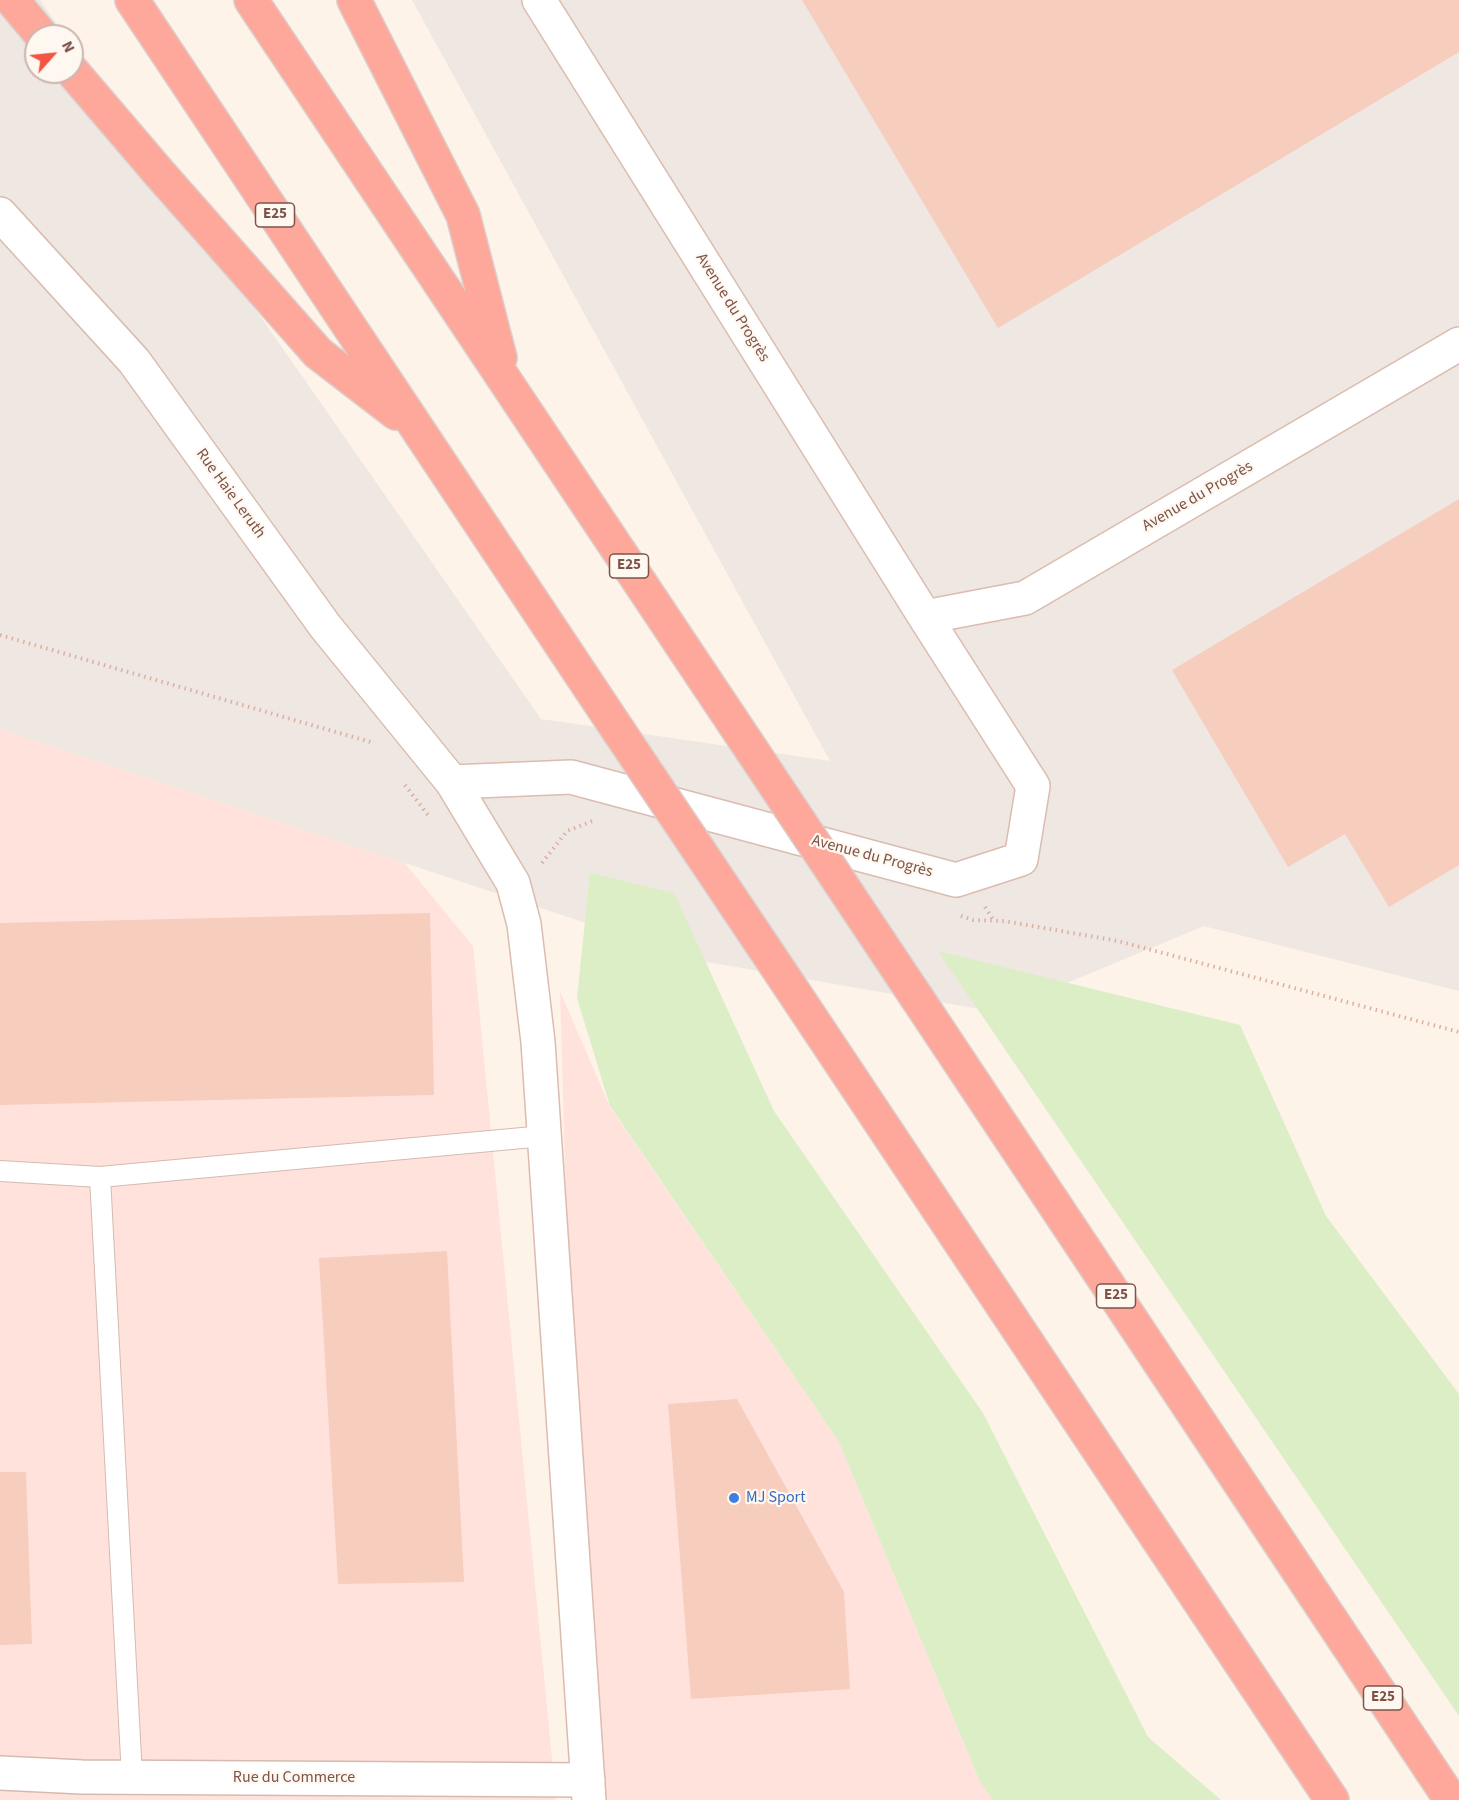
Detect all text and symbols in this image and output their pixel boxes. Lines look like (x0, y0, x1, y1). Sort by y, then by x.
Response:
north arrow (24, 24, 84, 84)
text: N (56, 37, 80, 56)
road number: E25 (256, 203, 294, 227)
street label: Avenue du Progrès (691, 250, 773, 366)
street label: Rue Haie Leruth (191, 445, 269, 543)
street label: Avenue du Progrès (1139, 458, 1257, 536)
road number: E25 (610, 554, 648, 578)
street label: Avenue du Progrès (809, 832, 935, 882)
road number: E25 (1096, 1284, 1136, 1308)
place label: MJ Sport (746, 1488, 806, 1508)
marker: MJ Sport (727, 1491, 741, 1505)
road number: E25 (1364, 1686, 1402, 1710)
street label: Rue du Commerce (233, 1768, 355, 1788)

